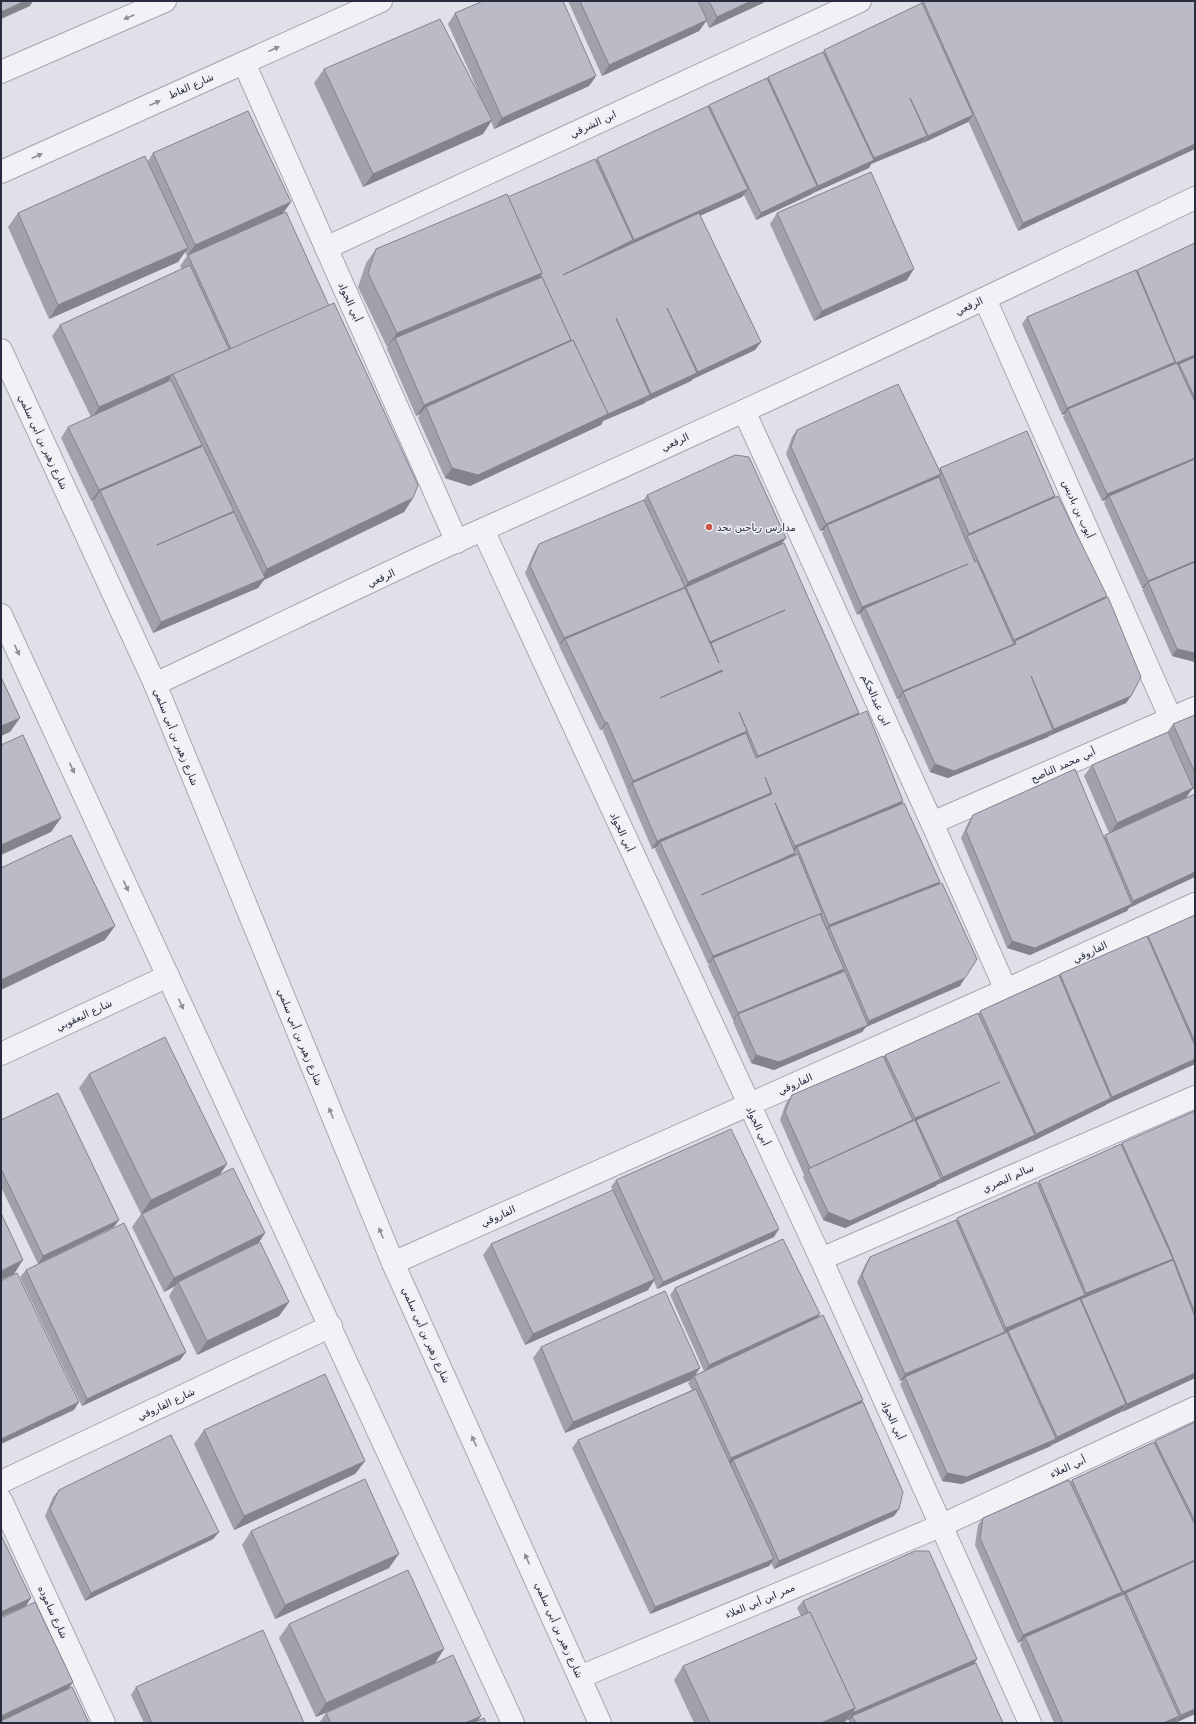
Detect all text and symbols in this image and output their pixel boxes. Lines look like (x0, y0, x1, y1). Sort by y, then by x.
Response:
one-way arrow (123, 14, 135, 20)
one-way arrow (268, 46, 280, 52)
street label: شارع الغاط (167, 71, 216, 102)
one-way arrow (149, 100, 161, 106)
street label: ابن الشرقي (568, 109, 618, 140)
one-way arrow (31, 153, 42, 159)
street label: أبي الجواد (336, 280, 365, 324)
street label: الرقعي (953, 295, 985, 318)
street label: شارع زهير بن أبي سلمي (15, 392, 71, 492)
street label: الرقعي (659, 431, 691, 454)
street label: أيوب بن باديس (1060, 478, 1097, 540)
marker: مدارس رياحين نجد (704, 522, 714, 532)
place label: مدارس رياحين نجد (717, 522, 796, 533)
street label: الرقعي (365, 567, 397, 590)
one-way arrow (14, 645, 20, 656)
street label: ابن عبدالحكم (859, 673, 892, 728)
street label: شارع زهير بن أبي سلمي (151, 687, 201, 787)
street label: أبي محمد الناصح (1028, 745, 1098, 785)
one-way arrow (69, 763, 75, 774)
street label: أبي الجواد (607, 810, 637, 854)
one-way arrow (123, 881, 129, 892)
street label: الفاروقي (1071, 939, 1109, 966)
street label: شارع زهير بن أبي سلمي (275, 987, 325, 1087)
street label: شارع اليعقوبي (54, 997, 114, 1034)
one-way arrow (178, 999, 184, 1010)
street label: الفاروقي (776, 1072, 814, 1097)
street label: أبي الجواد (743, 1104, 773, 1148)
one-way arrow (328, 1106, 334, 1118)
street label: سالم البصري (981, 1162, 1036, 1195)
street label: الفاروقي (479, 1204, 517, 1229)
one-way arrow (378, 1227, 384, 1238)
street label: شارع زهير بن أبي سلمي (399, 1285, 453, 1385)
street label: شارع الفاروقي (136, 1386, 197, 1423)
street label: أبي الجواد (879, 1398, 908, 1442)
one-way arrow (471, 1435, 477, 1447)
street label: أبي العلاء (1048, 1453, 1088, 1481)
one-way arrow (524, 1553, 530, 1565)
street label: شارع زهير بن أبي سلمي (532, 1580, 586, 1680)
street label: ممر ابن أبي العلاء (723, 1580, 797, 1622)
street label: شارع ساموده (35, 1584, 70, 1641)

